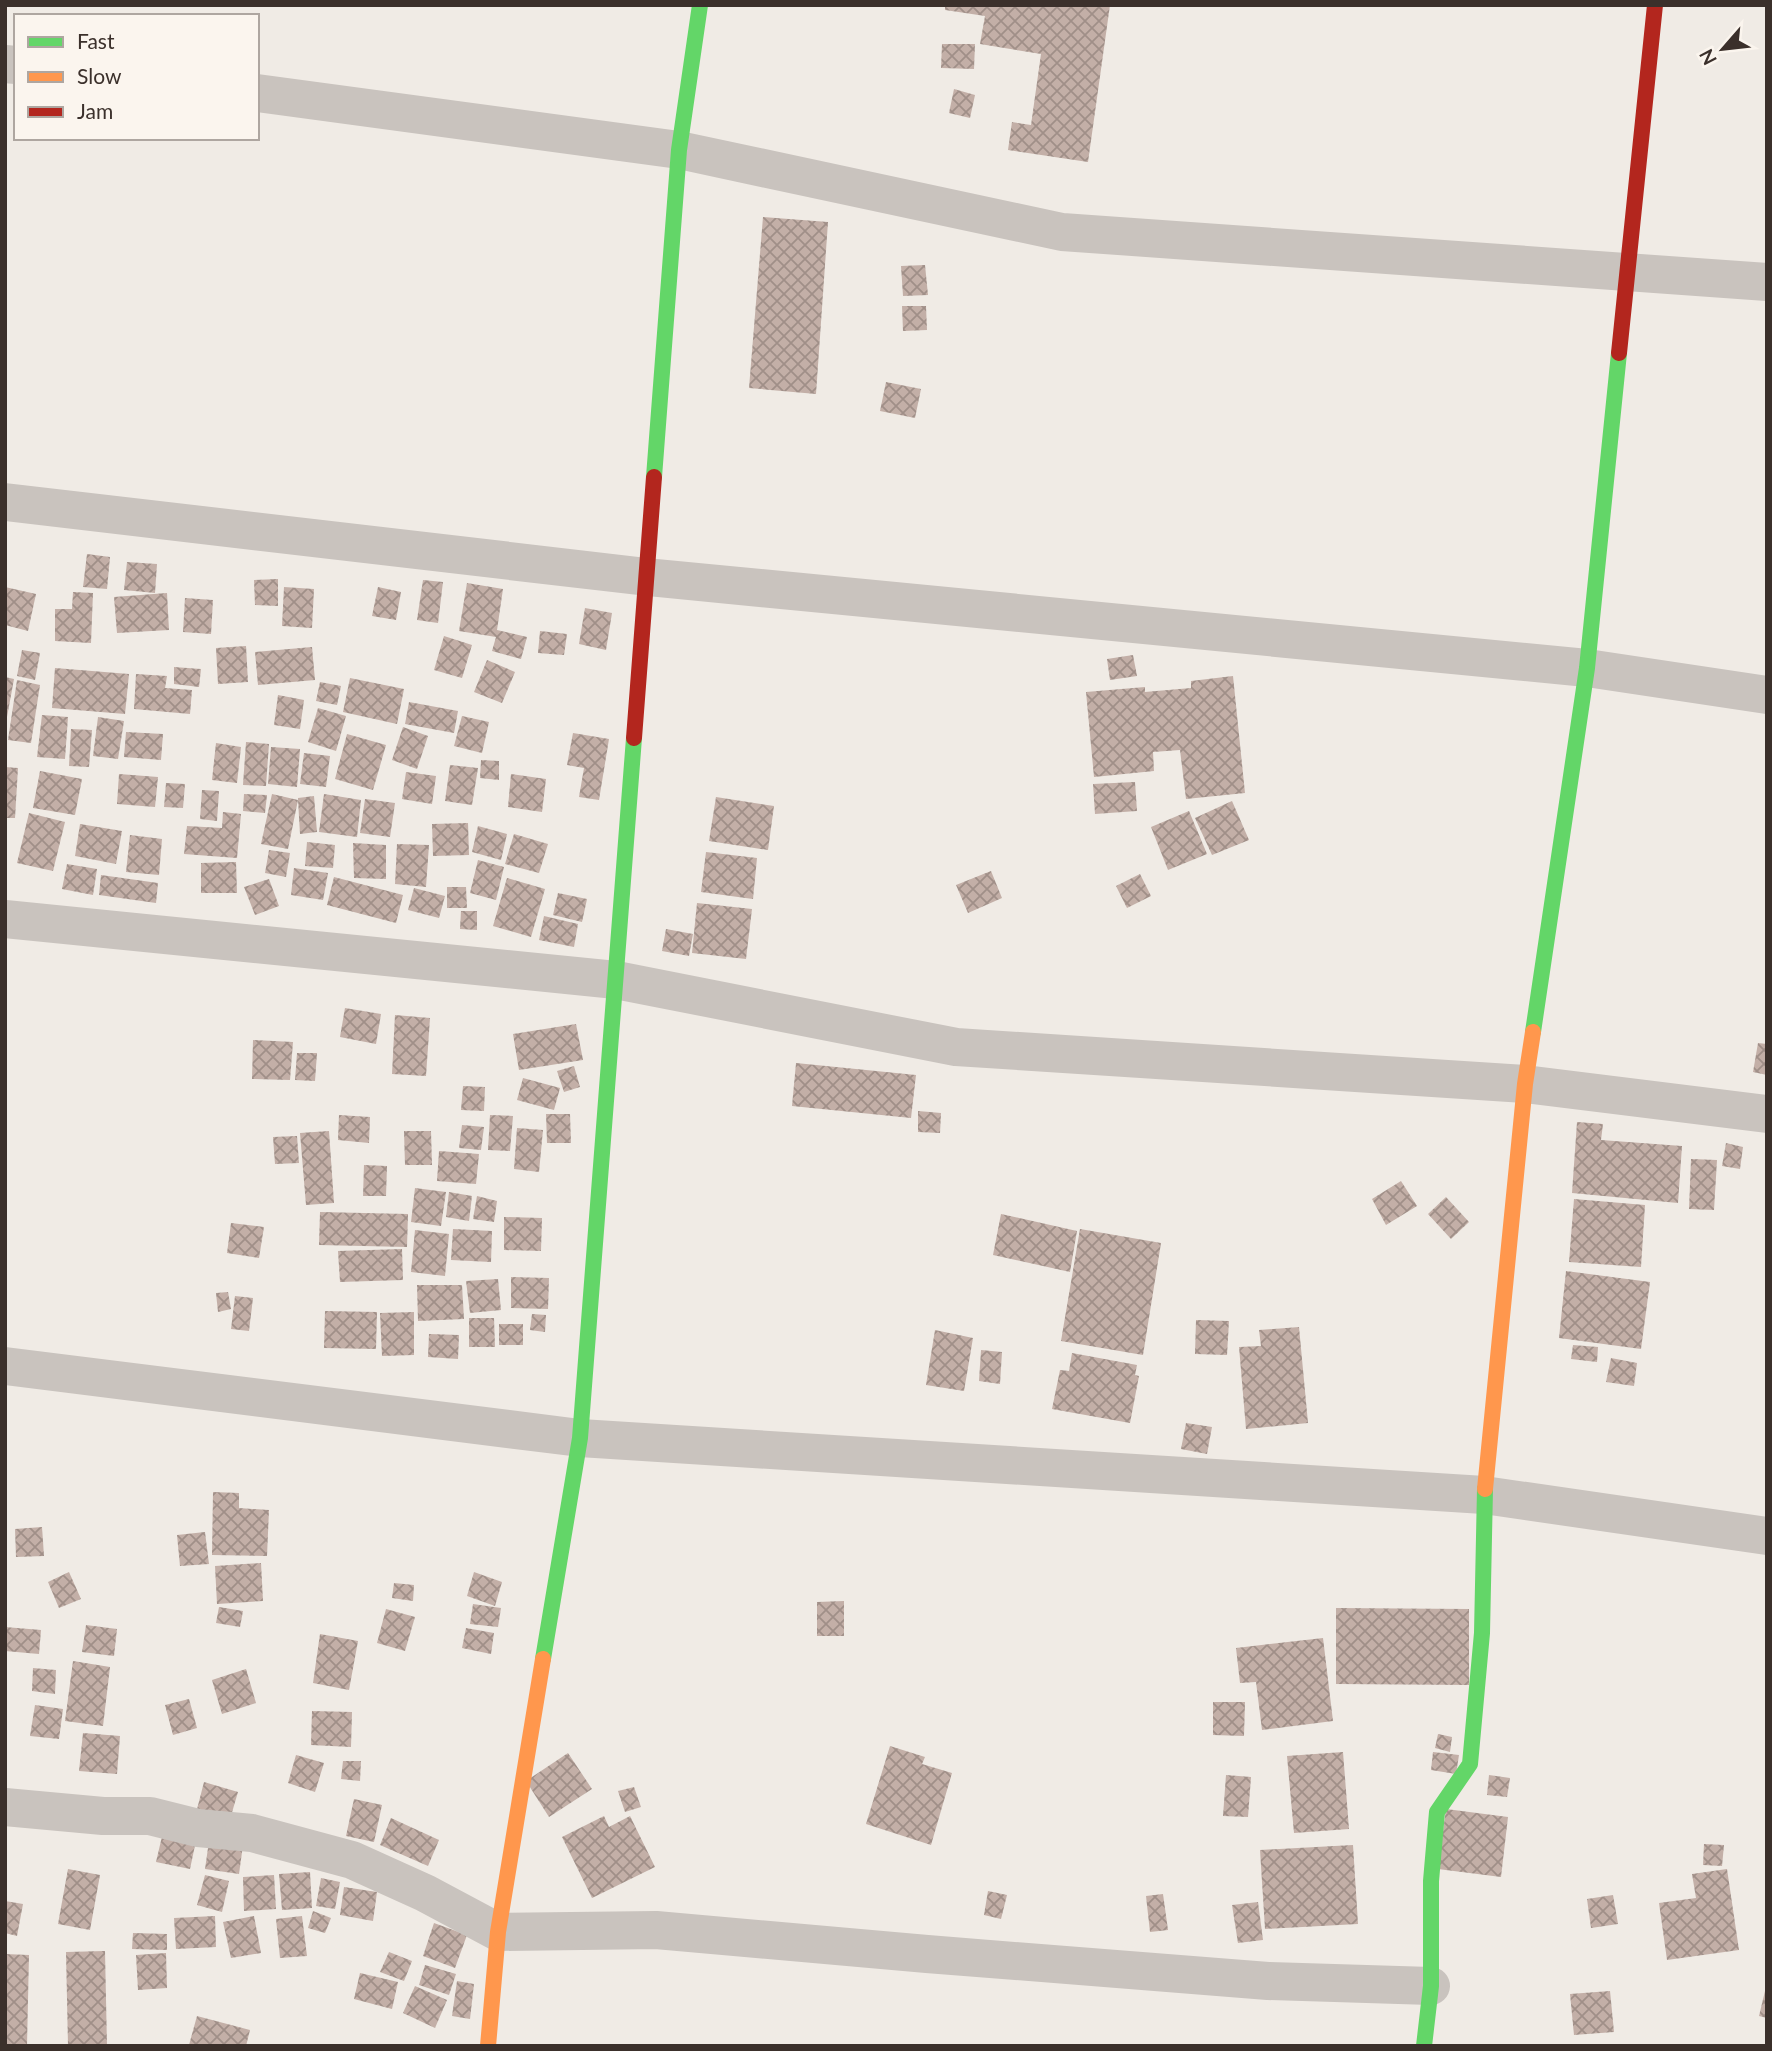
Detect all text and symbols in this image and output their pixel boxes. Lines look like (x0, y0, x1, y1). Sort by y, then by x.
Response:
legend (14, 14, 259, 140)
north arrow (1688, 14, 1758, 84)
text: Fast (77, 28, 115, 53)
text: N (1694, 45, 1721, 69)
text: Slow (77, 63, 122, 88)
text: Jam (77, 98, 113, 123)

